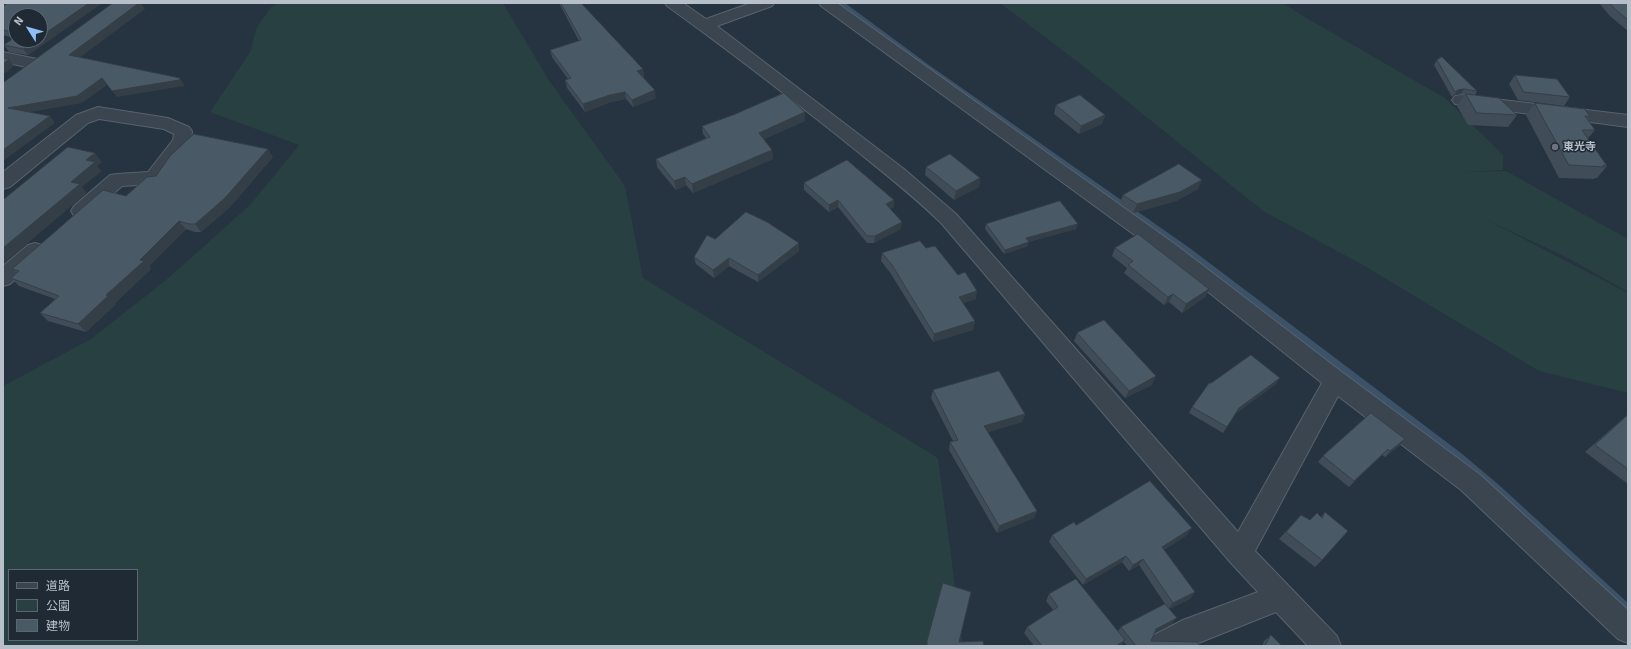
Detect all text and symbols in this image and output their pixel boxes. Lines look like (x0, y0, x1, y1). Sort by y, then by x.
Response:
north arrow (8, 8, 48, 48)
text: N (11, 14, 26, 28)
place label: 東光寺 (1563, 140, 1596, 154)
marker: 東光寺 (1550, 142, 1560, 152)
legend (8, 569, 138, 641)
text: 道路 (46, 579, 70, 594)
text: 公園 (46, 599, 70, 614)
text: 建物 (46, 619, 70, 634)

